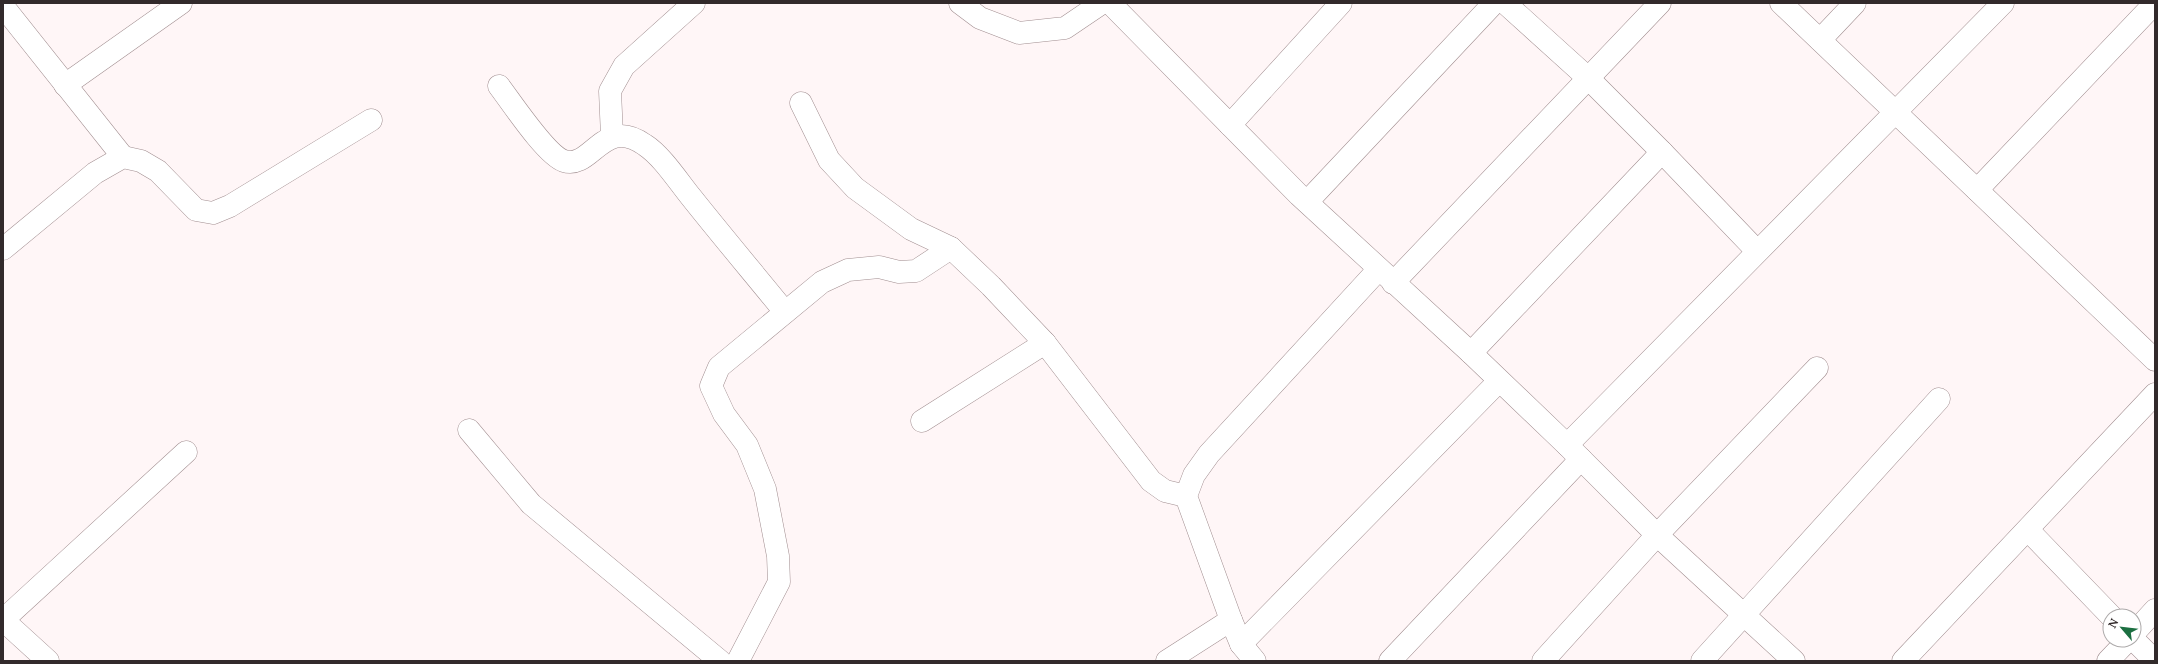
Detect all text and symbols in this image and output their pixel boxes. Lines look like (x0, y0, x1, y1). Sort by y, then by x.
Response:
north arrow (2102, 608, 2142, 648)
text: N (2104, 615, 2122, 630)

